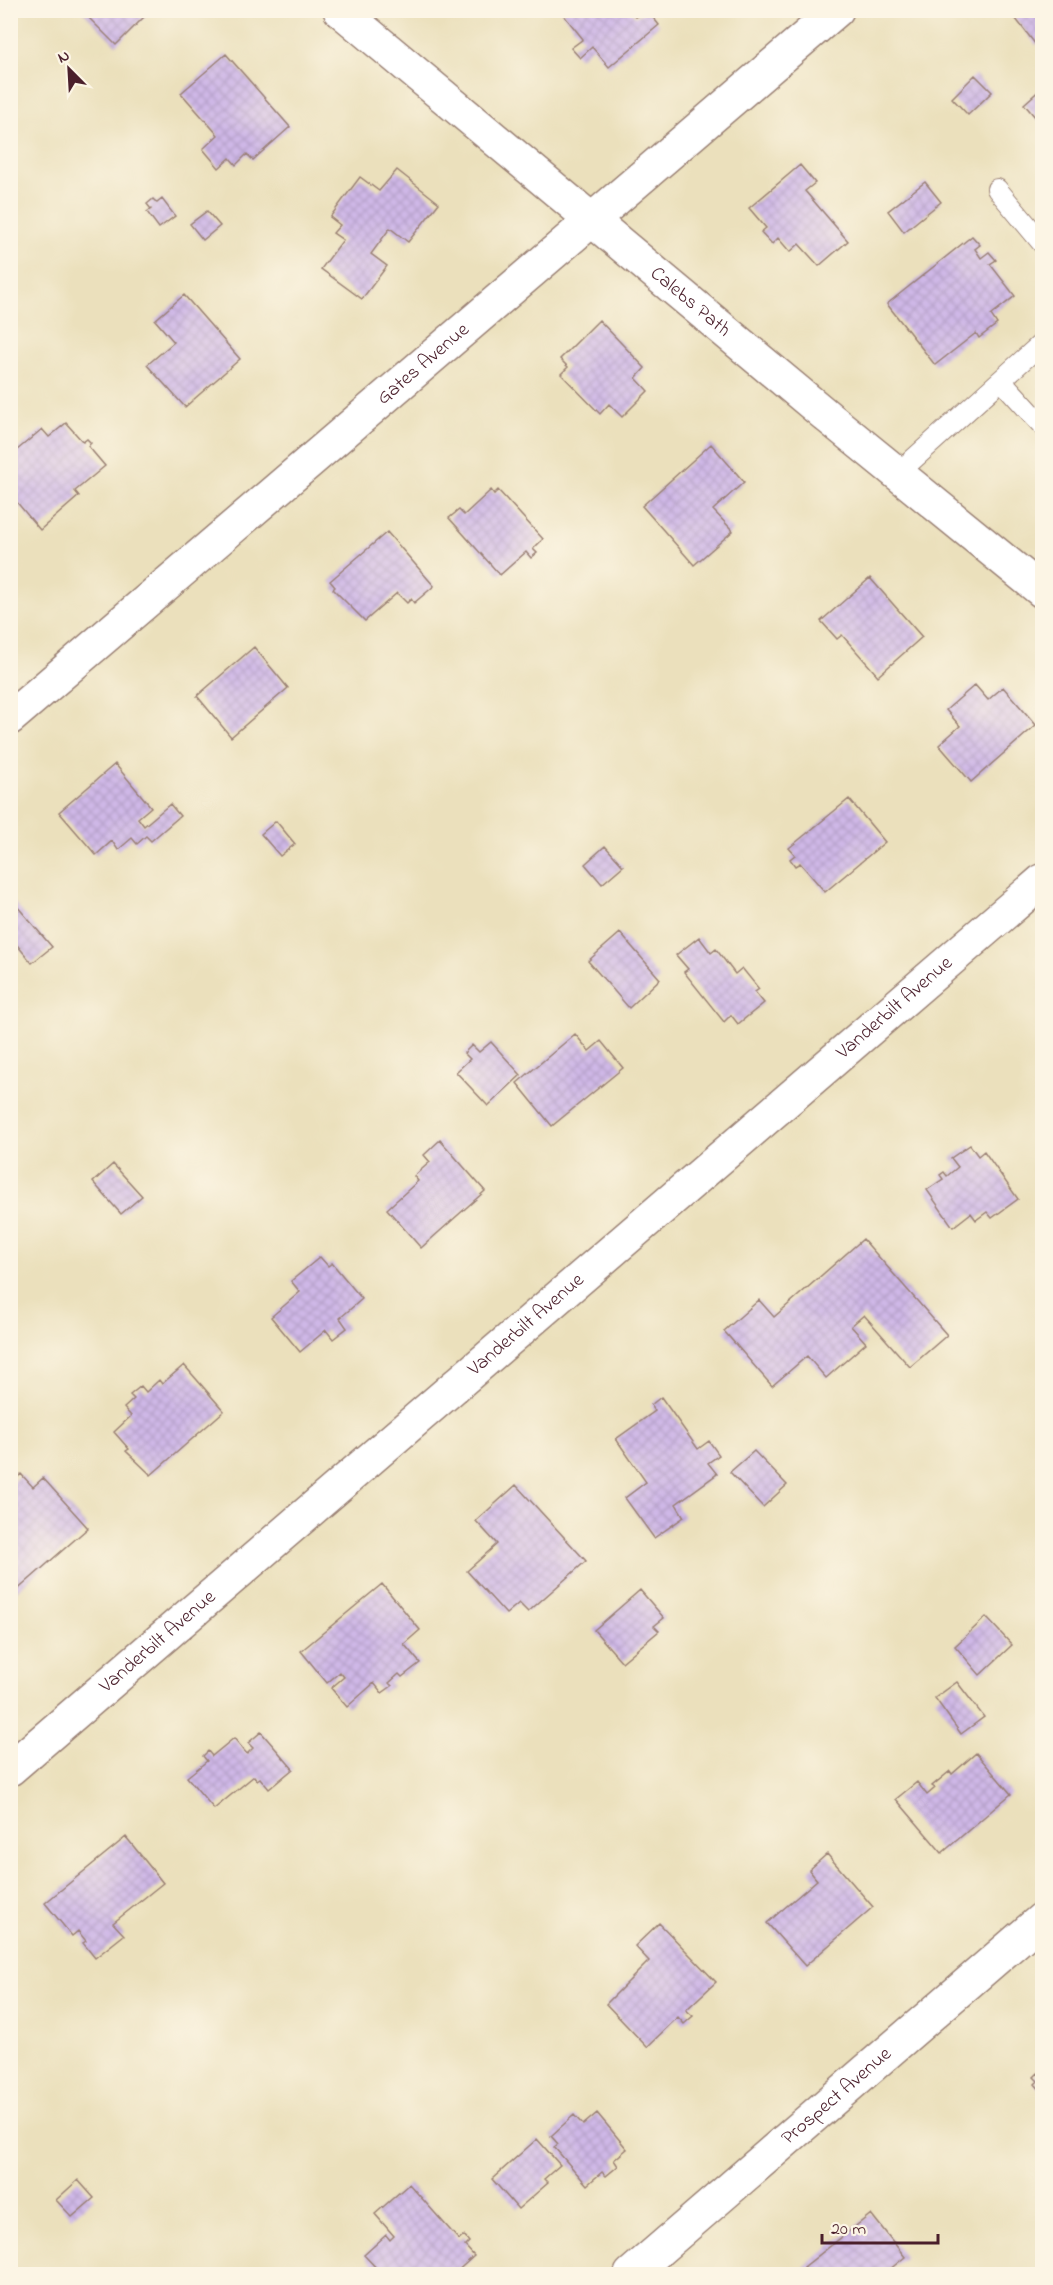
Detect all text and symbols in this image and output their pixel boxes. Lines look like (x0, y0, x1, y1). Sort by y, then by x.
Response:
north arrow (39, 39, 99, 99)
text: N (54, 44, 74, 70)
street label: Calebs Path (644, 260, 737, 344)
street label: Gates Avenue (370, 316, 476, 412)
street label: Vanderbilt Avenue (829, 949, 959, 1067)
street label: Vanderbilt Avenue (461, 1266, 591, 1384)
street label: Vanderbilt Avenue (92, 1583, 222, 1701)
street label: Prospect Avenue (775, 2040, 898, 2152)
scale bar (822, 2207, 938, 2245)
text: 20 m (831, 2217, 866, 2243)

